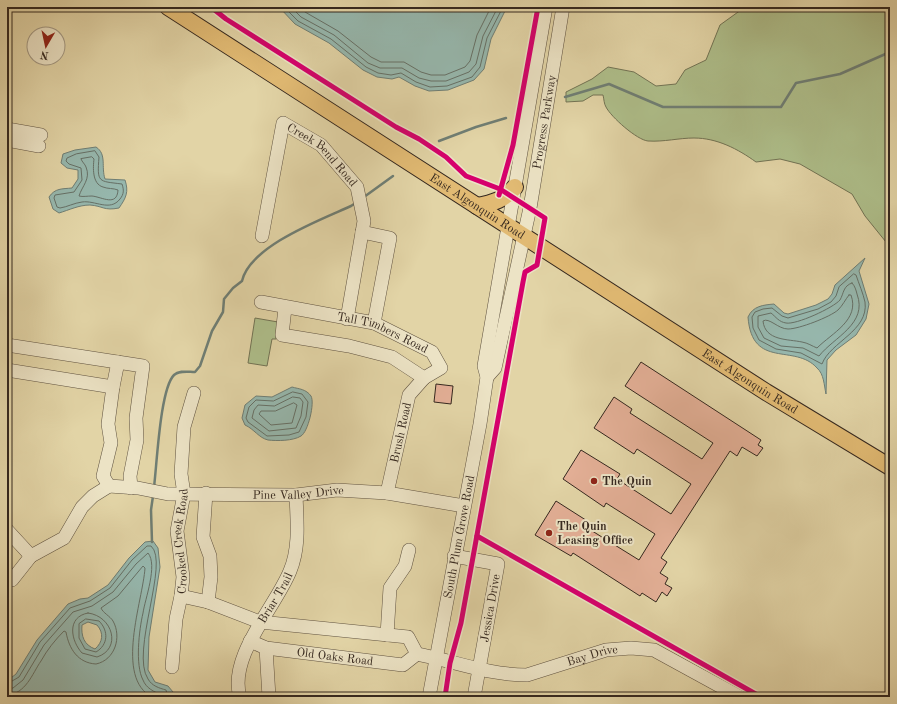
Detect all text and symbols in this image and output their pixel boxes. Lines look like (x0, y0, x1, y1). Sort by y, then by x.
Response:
north arrow (26, 26, 66, 66)
text: N (39, 48, 50, 60)
street label: Progress Parkway (531, 73, 559, 170)
street label: Creek Bend Road (285, 122, 359, 189)
street label: East Algonquin Road (427, 172, 527, 242)
street label: Tall Timbers Road (336, 311, 430, 356)
street label: East Algonquin Road (700, 347, 799, 417)
street label: Brush Road (389, 401, 414, 464)
street label: South Plum Grove Road (443, 474, 477, 600)
marker: The Quin (589, 476, 599, 486)
place label: The Quin (602, 476, 652, 488)
street label: Pine Valley Drive (252, 485, 345, 502)
street label: Crooked Creek Road (172, 488, 191, 595)
place label: The Quin Leasing Office (557, 521, 633, 547)
marker: The Quin Leasing Office (544, 528, 554, 538)
street label: Briar Trail (257, 571, 296, 626)
street label: Jessica Drive (479, 573, 503, 643)
street label: Bay Drive (566, 644, 619, 669)
street label: Old Oaks Road (296, 647, 374, 668)

